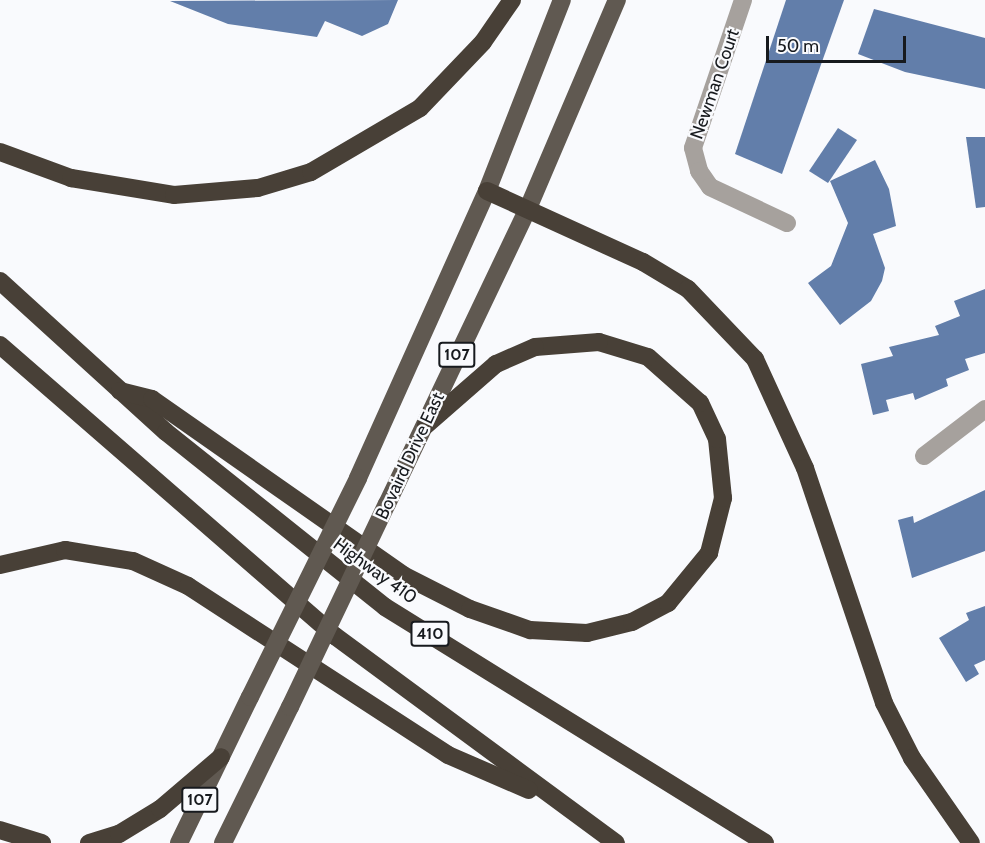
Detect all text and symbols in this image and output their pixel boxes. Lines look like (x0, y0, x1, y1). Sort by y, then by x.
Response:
scale bar (769, 24, 908, 62)
street label: Newman Court (686, 26, 744, 142)
text: 50 m (777, 35, 819, 57)
road number: 107 (438, 342, 476, 368)
street label: Bovaird Drive East (371, 389, 449, 523)
street label: Highway 410 (329, 533, 421, 609)
road number: 410 (409, 621, 451, 647)
road number: 107 (180, 787, 220, 813)

